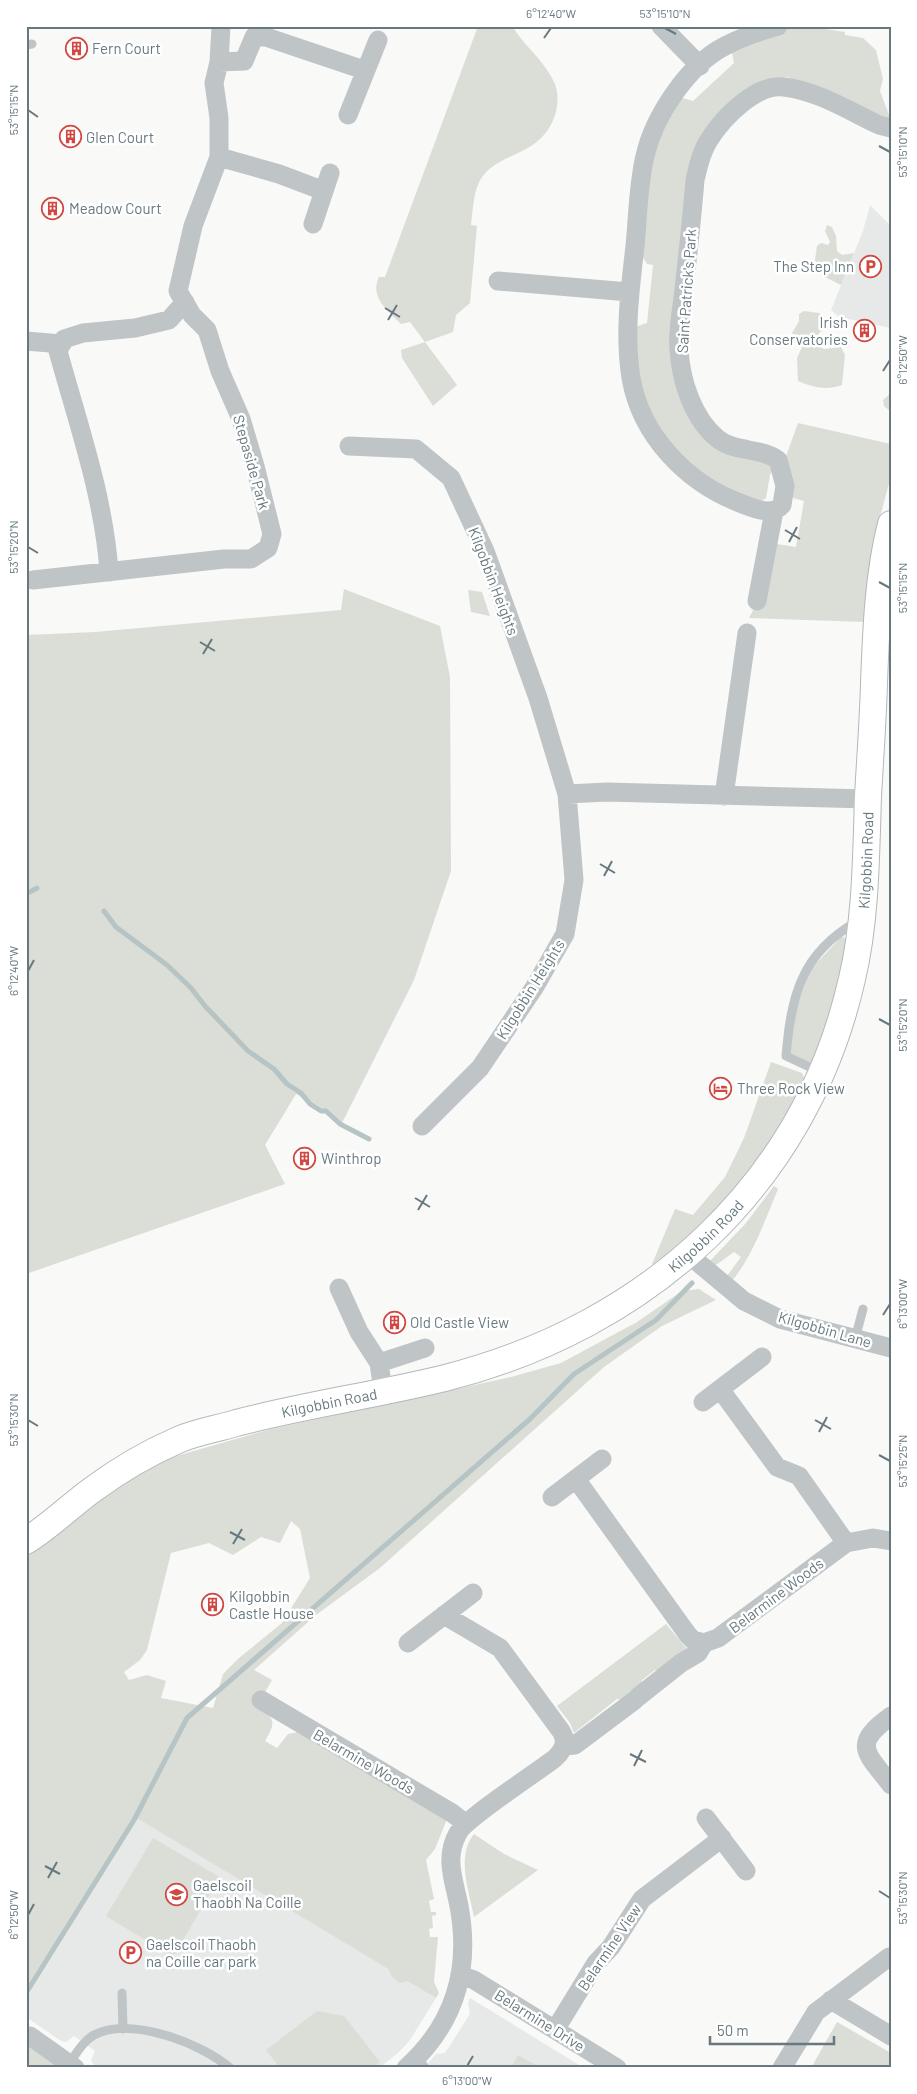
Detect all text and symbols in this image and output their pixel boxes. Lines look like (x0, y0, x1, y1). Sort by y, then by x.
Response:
text: 6°12'40"W (526, 6, 576, 20)
text: 53°15'10"N (639, 6, 691, 20)
building icon: Fern Court (64, 36, 88, 60)
place label: Fern Court (92, 39, 161, 57)
text: 53°15'15"N (6, 85, 20, 135)
building icon: Glen Court (58, 125, 82, 149)
text: 53°15'10"N (895, 126, 909, 178)
place label: Glen Court (86, 128, 154, 146)
building icon: Meadow Court (41, 196, 65, 220)
place label: Meadow Court (69, 199, 162, 217)
street label: Saint Patrick's Park (673, 228, 699, 354)
parking icon: The Step Inn (858, 254, 882, 278)
place label: The Step Inn (773, 257, 854, 275)
place label: Irish Conservatories (749, 313, 848, 348)
building icon: Irish Conservatories (852, 319, 876, 343)
text: 6°12'50"W (895, 335, 909, 385)
street label: Stepaside Park (230, 413, 274, 512)
text: 53°15'20"N (6, 520, 20, 574)
street label: Kilgobbin Heights (465, 524, 523, 638)
text: 53°15'15"N (895, 563, 909, 613)
street label: Kilgobbin Road (854, 811, 877, 910)
street label: Kilgobbin Heights (492, 936, 568, 1042)
text: 6°12'40"W (6, 946, 20, 996)
text: 53°15'20"N (895, 998, 909, 1052)
hotel icon: Three Rock View (709, 1076, 733, 1100)
place label: Three Rock View (737, 1079, 845, 1097)
building icon: Winthrop (293, 1146, 317, 1170)
place label: Winthrop (321, 1149, 381, 1167)
street label: Kilgobbin Road (664, 1196, 747, 1276)
text: 6°13'00"W (895, 1279, 909, 1329)
street label: Kilgobbin Lane (776, 1307, 874, 1351)
building icon: Old Castle View (382, 1310, 406, 1334)
place label: Old Castle View (410, 1313, 509, 1331)
street label: Kilgobbin Road (280, 1384, 379, 1421)
text: 53°15'30"N (6, 1393, 20, 1447)
text: 53°15'25"N (895, 1435, 909, 1487)
street label: Belarmine Woods (725, 1554, 827, 1636)
place label: Kilgobbin Castle House (229, 1587, 314, 1622)
building icon: Kilgobbin Castle House (201, 1593, 225, 1617)
street label: Belarmine Woods (310, 1725, 418, 1797)
text: 53°15'30"N (895, 1871, 909, 1925)
place label: Gaelscoil Thaobh Na Coille (193, 1876, 302, 1911)
school or university icon: Gaelscoil Thaobh Na Coille (165, 1882, 189, 1906)
text: 6°12'50"W (6, 1890, 20, 1940)
street label: Belarmine View (573, 1900, 645, 1994)
place label: Gaelscoil Thaobh na Coille car park (146, 1935, 257, 1970)
parking icon: Gaelscoil Thaobh na Coille car park (118, 1941, 142, 1965)
street label: Belarmine Drive (492, 1985, 588, 2055)
scale bar (710, 2014, 833, 2046)
text: 50 m (717, 2021, 749, 2039)
text: 6°13'00"W (442, 2073, 492, 2087)

